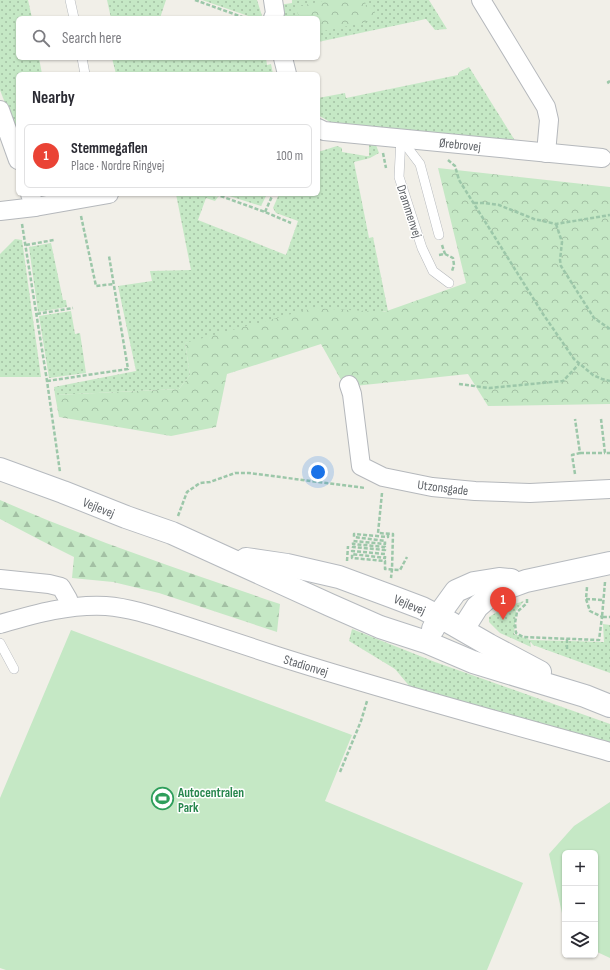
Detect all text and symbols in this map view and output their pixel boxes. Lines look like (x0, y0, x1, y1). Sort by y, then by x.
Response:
search box (16, 16, 320, 60)
icon: search (30, 27, 52, 49)
text: Search here (62, 29, 122, 48)
text: Nearby (32, 88, 75, 108)
street label: Ørebrovej (438, 135, 482, 155)
text: Stemmegaflen (71, 139, 148, 158)
text: 1 (43, 148, 49, 164)
text: 100 m (276, 148, 303, 164)
text: Place · Nordre Ringvej (71, 158, 164, 174)
street label: Drammenvej (393, 183, 425, 240)
your location (308, 462, 328, 482)
street label: Utzonsgade (416, 477, 469, 499)
street label: Vejlevej (80, 494, 117, 522)
pin: 1 (490, 587, 516, 620)
street label: Vejlevej (391, 591, 428, 619)
street label: Stadionvej (282, 652, 330, 680)
place label: Autocentralen Park (177, 785, 244, 816)
sports icon: Autocentralen Park (150, 786, 176, 812)
map controls (562, 850, 598, 958)
button: + (562, 850, 598, 886)
button: − (562, 886, 598, 922)
button: layers (562, 922, 598, 958)

